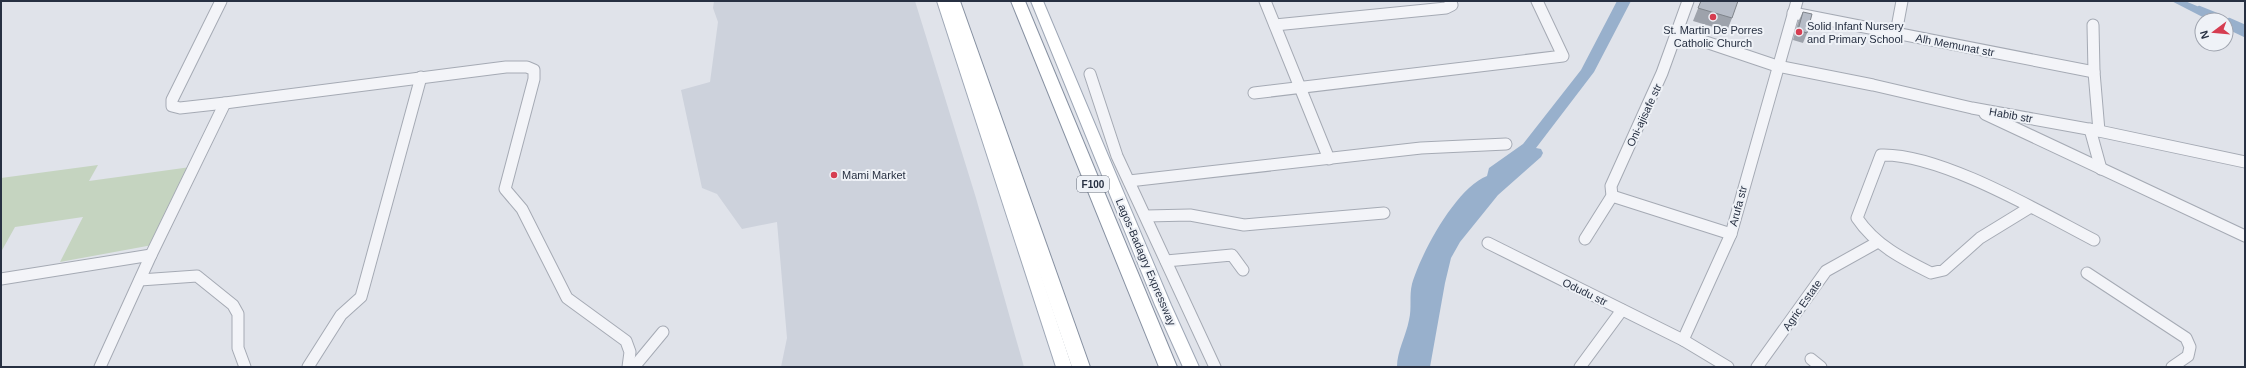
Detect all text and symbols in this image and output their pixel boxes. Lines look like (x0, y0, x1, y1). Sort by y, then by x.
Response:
marker: St. Martin De Porres Catholic Church (1708, 12, 1718, 22)
north arrow (2194, 12, 2234, 52)
place label: Solid Infant Nursery and Primary School (1807, 20, 1904, 45)
place label: St. Martin De Porres Catholic Church (1663, 24, 1763, 49)
marker: Solid Infant Nursery and Primary School (1794, 27, 1804, 37)
text: N (2198, 29, 2211, 40)
street label: Alh Memunat str (1915, 31, 1996, 59)
street label: Oni-ajisafe str (1624, 81, 1664, 148)
street label: Habib str (1988, 105, 2034, 125)
place label: Mami Market (842, 169, 906, 181)
marker: Mami Market (829, 170, 839, 180)
road number: F100 (1077, 176, 1109, 192)
street label: Arufa str (1727, 184, 1749, 228)
street label: Lagos-Badagry Expressway (1114, 197, 1178, 328)
street label: Odudu str (1561, 276, 1610, 308)
street label: Agric Estate (1780, 277, 1824, 333)

